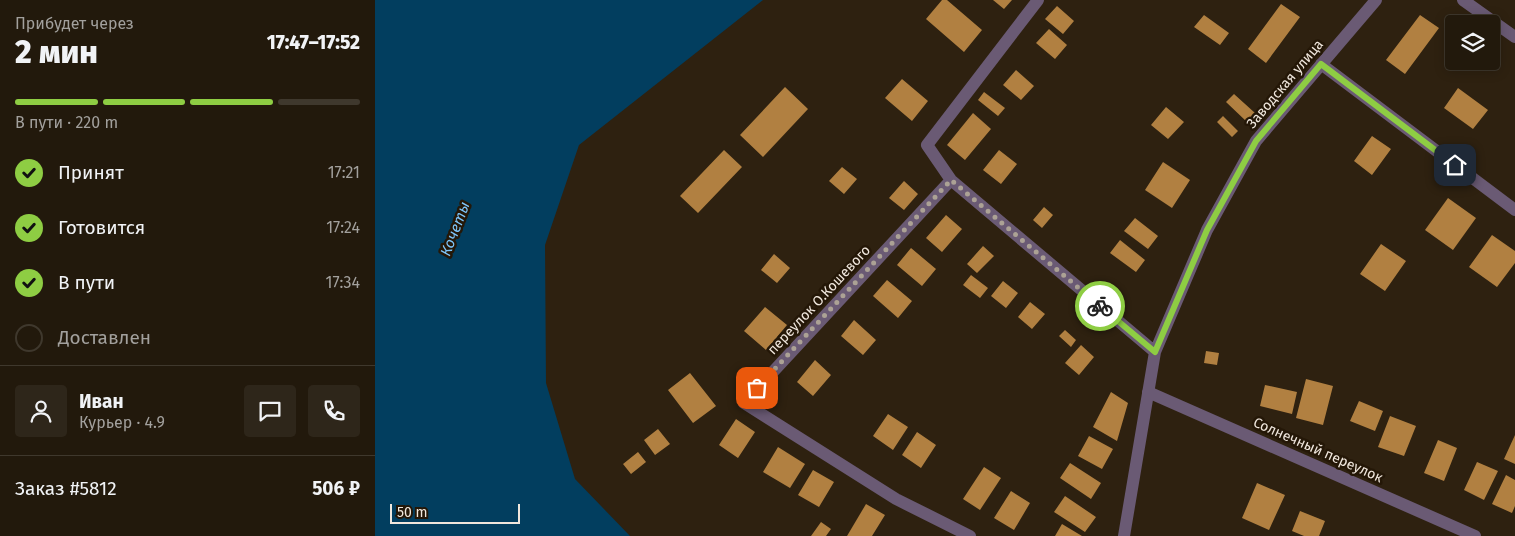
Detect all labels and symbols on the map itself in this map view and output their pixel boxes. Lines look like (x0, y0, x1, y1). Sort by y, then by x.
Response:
street label: Заводская улица (1243, 36, 1327, 132)
pin (1434, 144, 1476, 186)
water label: Кочеты (436, 199, 474, 259)
street label: переулок О.Кошевого (764, 242, 874, 358)
courier (1075, 281, 1125, 331)
pin (736, 367, 778, 409)
street label: Солнечный переулок (1251, 414, 1386, 487)
scale bar (390, 501, 520, 524)

